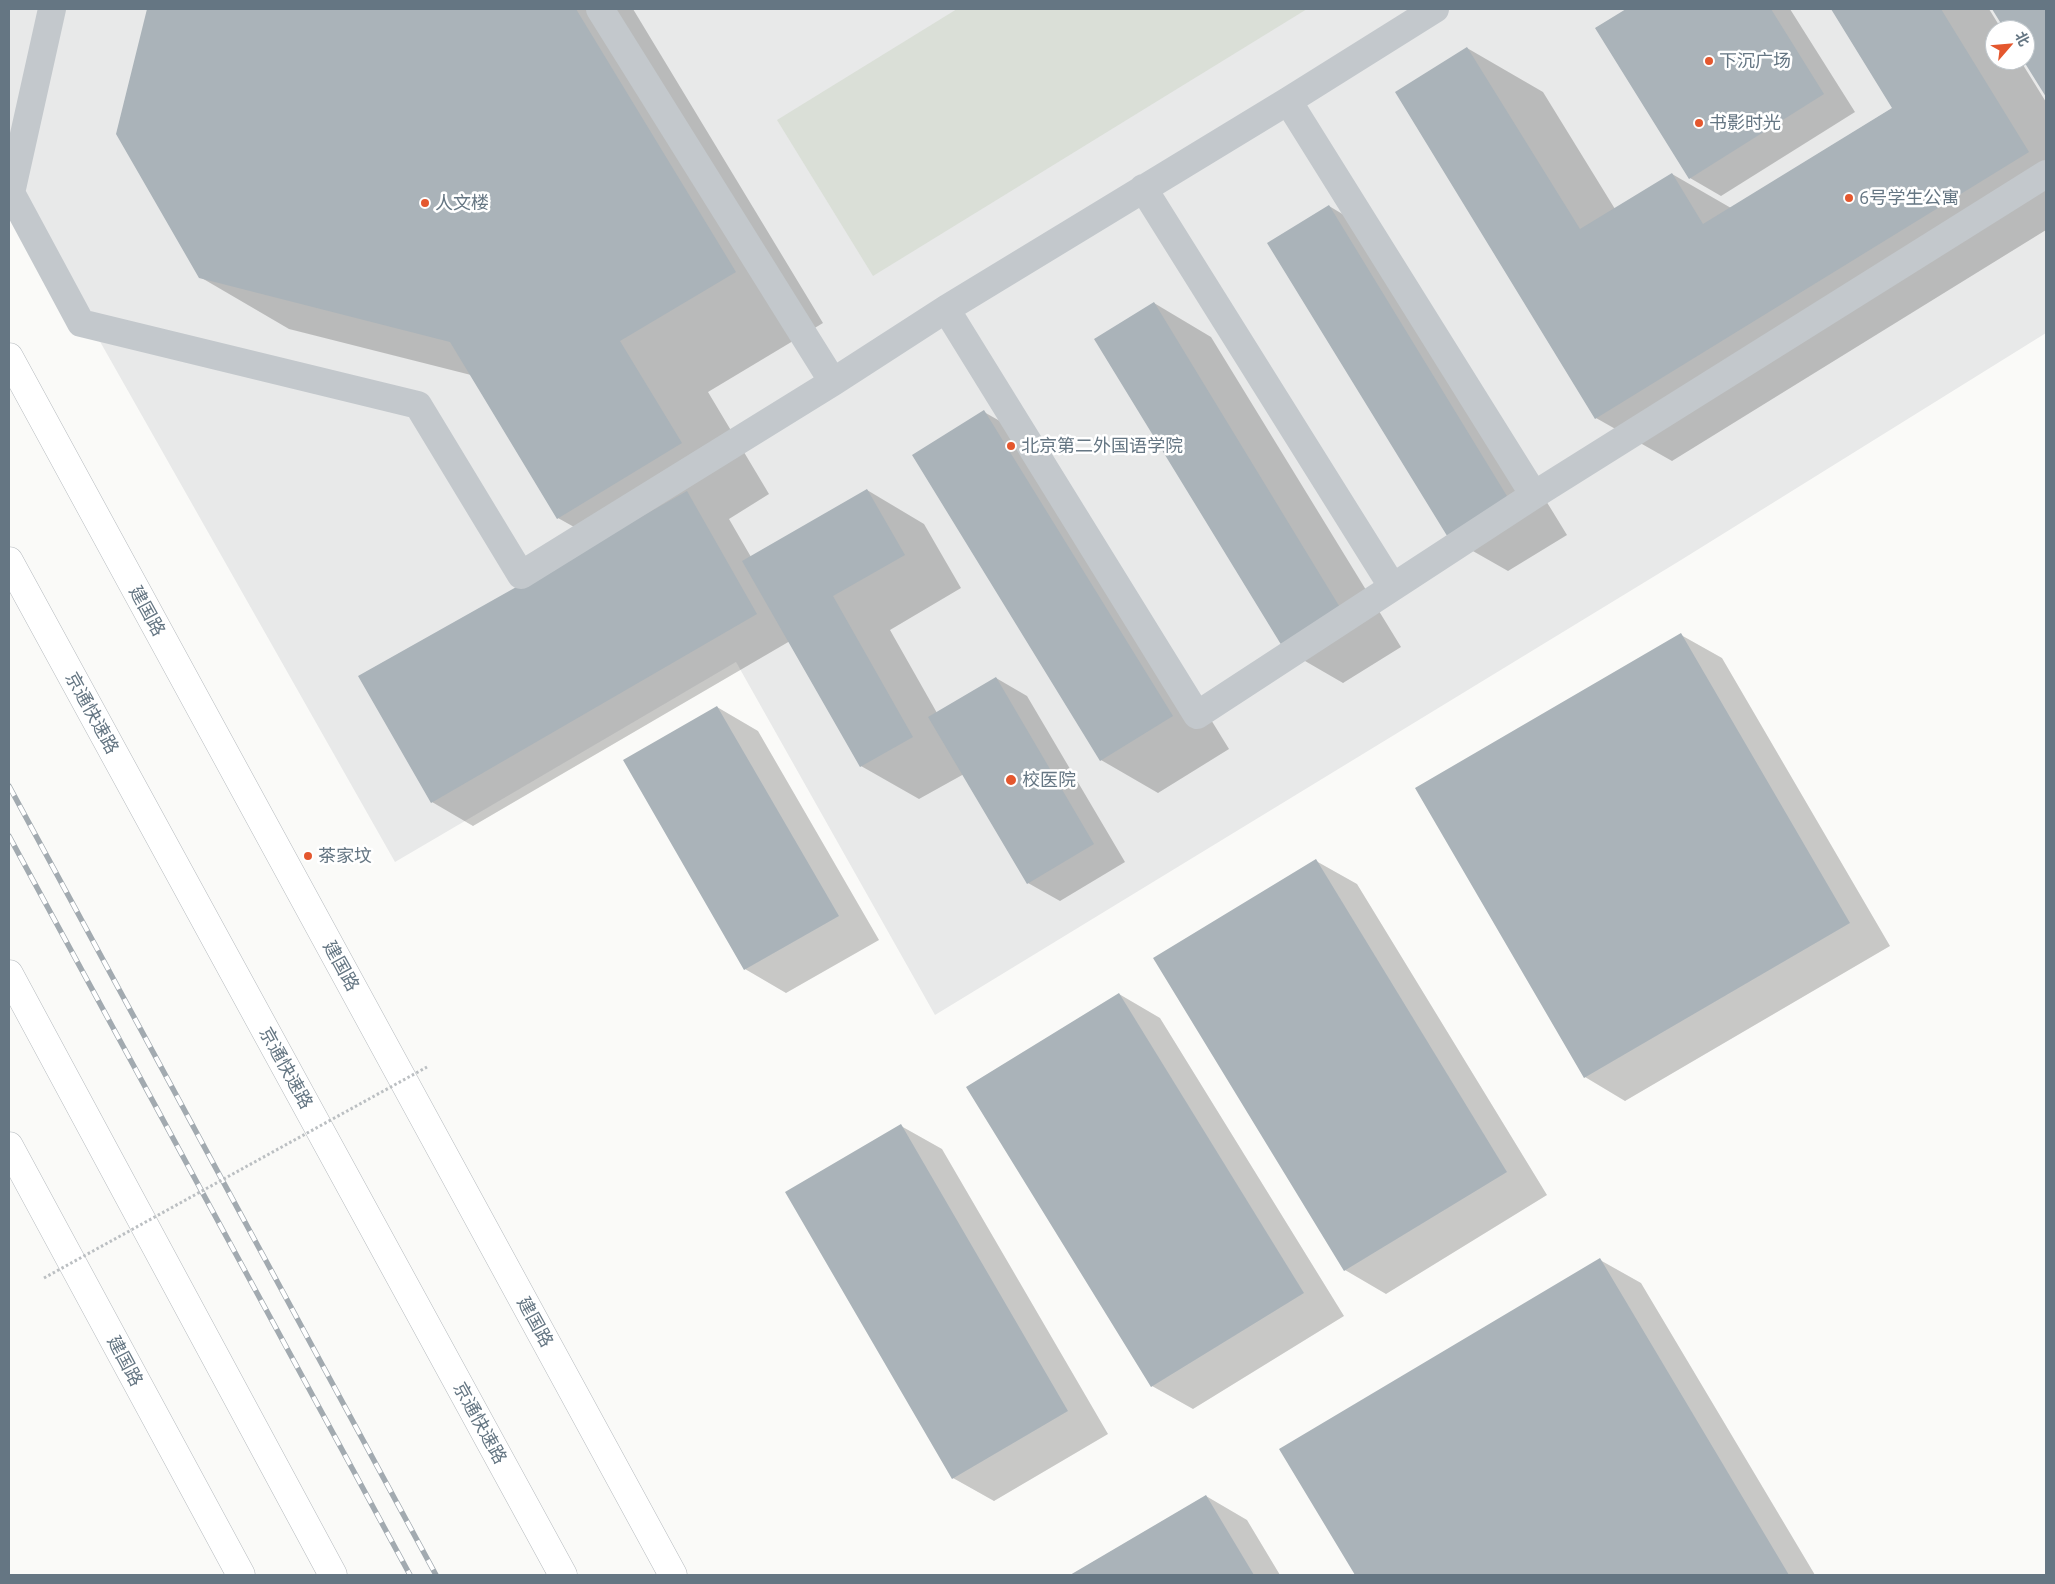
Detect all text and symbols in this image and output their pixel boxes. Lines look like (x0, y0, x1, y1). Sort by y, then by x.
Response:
north arrow (1985, 20, 2035, 70)
text: 北 (2012, 29, 2033, 49)
place label: 下沉广场 (1719, 50, 1791, 72)
marker: 下沉广场 (1703, 55, 1715, 67)
place label: 书影时光 (1709, 112, 1781, 134)
marker: 书影时光 (1693, 117, 1705, 129)
place label: 6号学生公寓 (1859, 187, 1959, 209)
place label: 人文楼 (435, 192, 489, 214)
marker: 6号学生公寓 (1843, 192, 1855, 204)
marker: 人文楼 (419, 197, 431, 209)
place label: 北京第二外国语学院 (1021, 435, 1183, 457)
marker: 北京第二外国语学院 (1005, 440, 1017, 452)
street label: 建国路 (124, 582, 170, 640)
street label: 京通快速路 (61, 668, 123, 758)
place label: 校医院 (1022, 769, 1076, 791)
marker: 校医院 (1004, 773, 1018, 787)
place label: 茶家坟 (318, 845, 372, 867)
marker: 茶家坟 (302, 850, 314, 862)
street label: 建国路 (318, 937, 364, 995)
street label: 京通快速路 (255, 1023, 317, 1113)
street label: 建国路 (512, 1293, 558, 1351)
street label: 建国路 (103, 1332, 147, 1390)
street label: 京通快速路 (449, 1378, 511, 1468)

